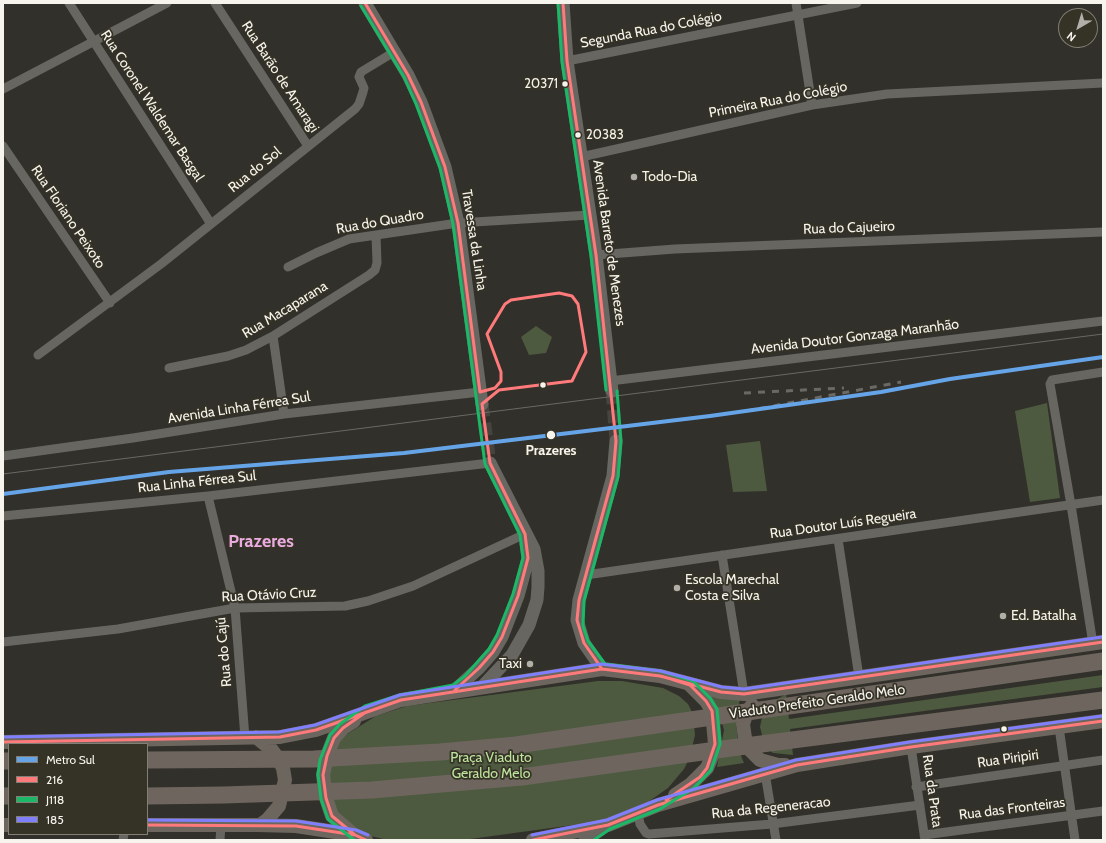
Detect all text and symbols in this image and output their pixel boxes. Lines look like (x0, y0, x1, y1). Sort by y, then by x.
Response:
street label: Segunda Rua do Colégio (579, 8, 723, 52)
north arrow (1058, 8, 1098, 48)
street label: Rua Barão de Amaragi (238, 18, 322, 136)
street label: Rua Coronel Waldemar Basgal (97, 27, 207, 185)
text: N (1064, 29, 1079, 45)
place label: 20371 (524, 76, 558, 92)
street label: Primeira Rua do Colégio (707, 78, 849, 122)
marker: 20371 (560, 79, 570, 89)
place label: 20383 (586, 127, 624, 143)
marker: 20383 (573, 130, 583, 140)
street label: Rua do Sol (225, 144, 285, 196)
street label: Avenida Barreto de Menezes (589, 159, 629, 327)
street label: Rua Floriano Peixoto (27, 162, 109, 272)
place label: Todo-Dia (642, 169, 697, 185)
marker: Todo-Dia (629, 172, 639, 182)
street label: Travessa da Linha (458, 188, 490, 292)
street label: Rua do Quadro (335, 206, 425, 238)
street label: Rua do Cajueiro (803, 218, 895, 238)
street label: Rua Macaparana (239, 278, 331, 342)
street label: Avenida Doutor Gonzaga Maranhão (750, 316, 960, 358)
unlabelled marker (538, 380, 548, 390)
street label: Avenida Linha Férrea Sul (167, 388, 311, 428)
marker: Prazeres (545, 429, 557, 441)
place label: Prazeres (525, 443, 577, 459)
street label: Rua Linha Férrea Sul (137, 467, 257, 497)
street label: Rua Doutor Luís Regueira (769, 505, 917, 543)
district label: Prazeres (228, 531, 294, 553)
place label: Escola Marechal Costa e Silva (685, 572, 779, 604)
marker: Escola Marechal Costa e Silva (672, 583, 682, 593)
street label: Rua Otávio Cruz (221, 584, 317, 606)
place label: Ed. Batalha (1011, 608, 1076, 624)
marker: Ed. Batalha (998, 611, 1008, 621)
street label: Rua do Cajú (213, 617, 235, 687)
place label: Taxi (499, 656, 522, 672)
marker: Taxi (525, 659, 535, 669)
street label: Viaduto Prefeito Geraldo Melo (728, 681, 906, 723)
unlabelled marker (999, 724, 1009, 734)
legend (8, 743, 148, 835)
street label: Rua Piripiri (976, 746, 1040, 772)
park label: Praça Viaduto Geraldo Melo (450, 750, 532, 782)
text: Metro Sul (46, 752, 95, 767)
street label: Rua da Prata (919, 754, 945, 828)
text: 216 (46, 772, 63, 787)
text: J118 (46, 792, 64, 807)
street label: Rua da Regeneracao (711, 793, 831, 823)
street label: Rua das Fronteiras (958, 794, 1066, 824)
text: 185 (46, 812, 64, 827)

